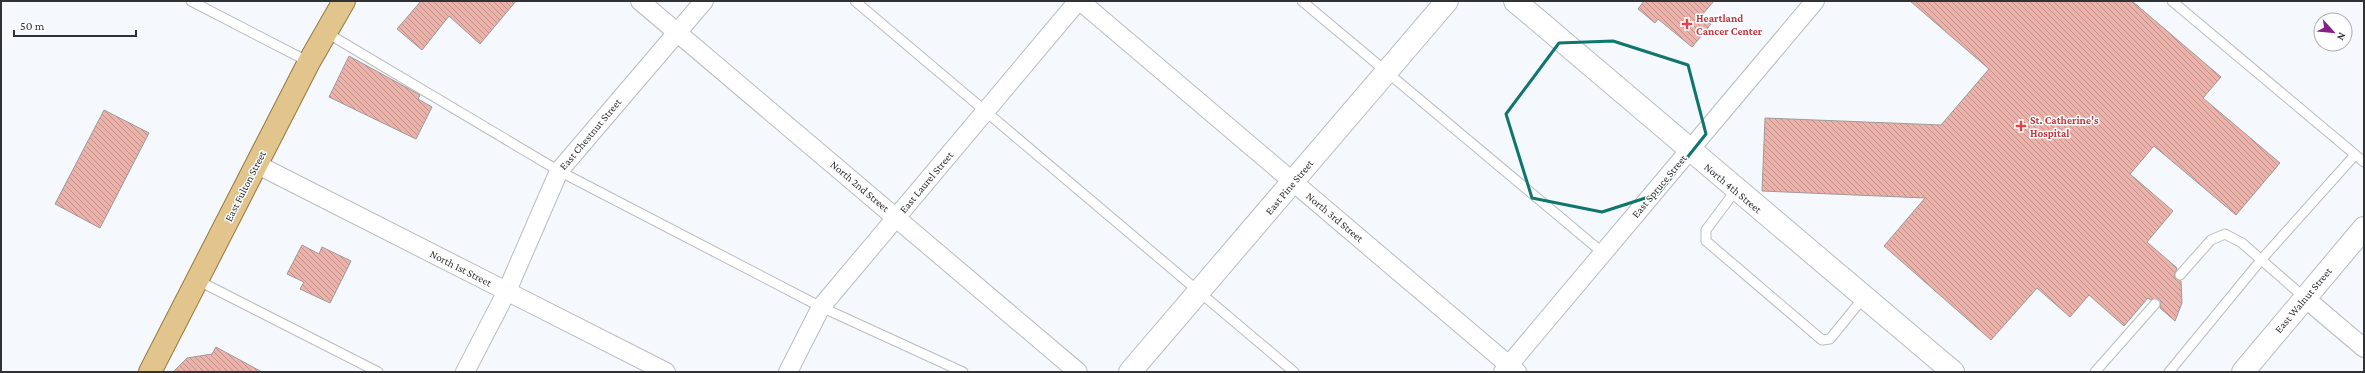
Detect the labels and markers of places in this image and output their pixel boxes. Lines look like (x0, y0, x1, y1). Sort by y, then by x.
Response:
place label: Heartland Cancer Center (1696, 12, 1763, 37)
marker: Heartland Cancer Center (1681, 18, 1693, 30)
place label: St. Catherine's Hospital (2030, 114, 2099, 139)
marker: St. Catherine's Hospital (2015, 120, 2027, 132)

